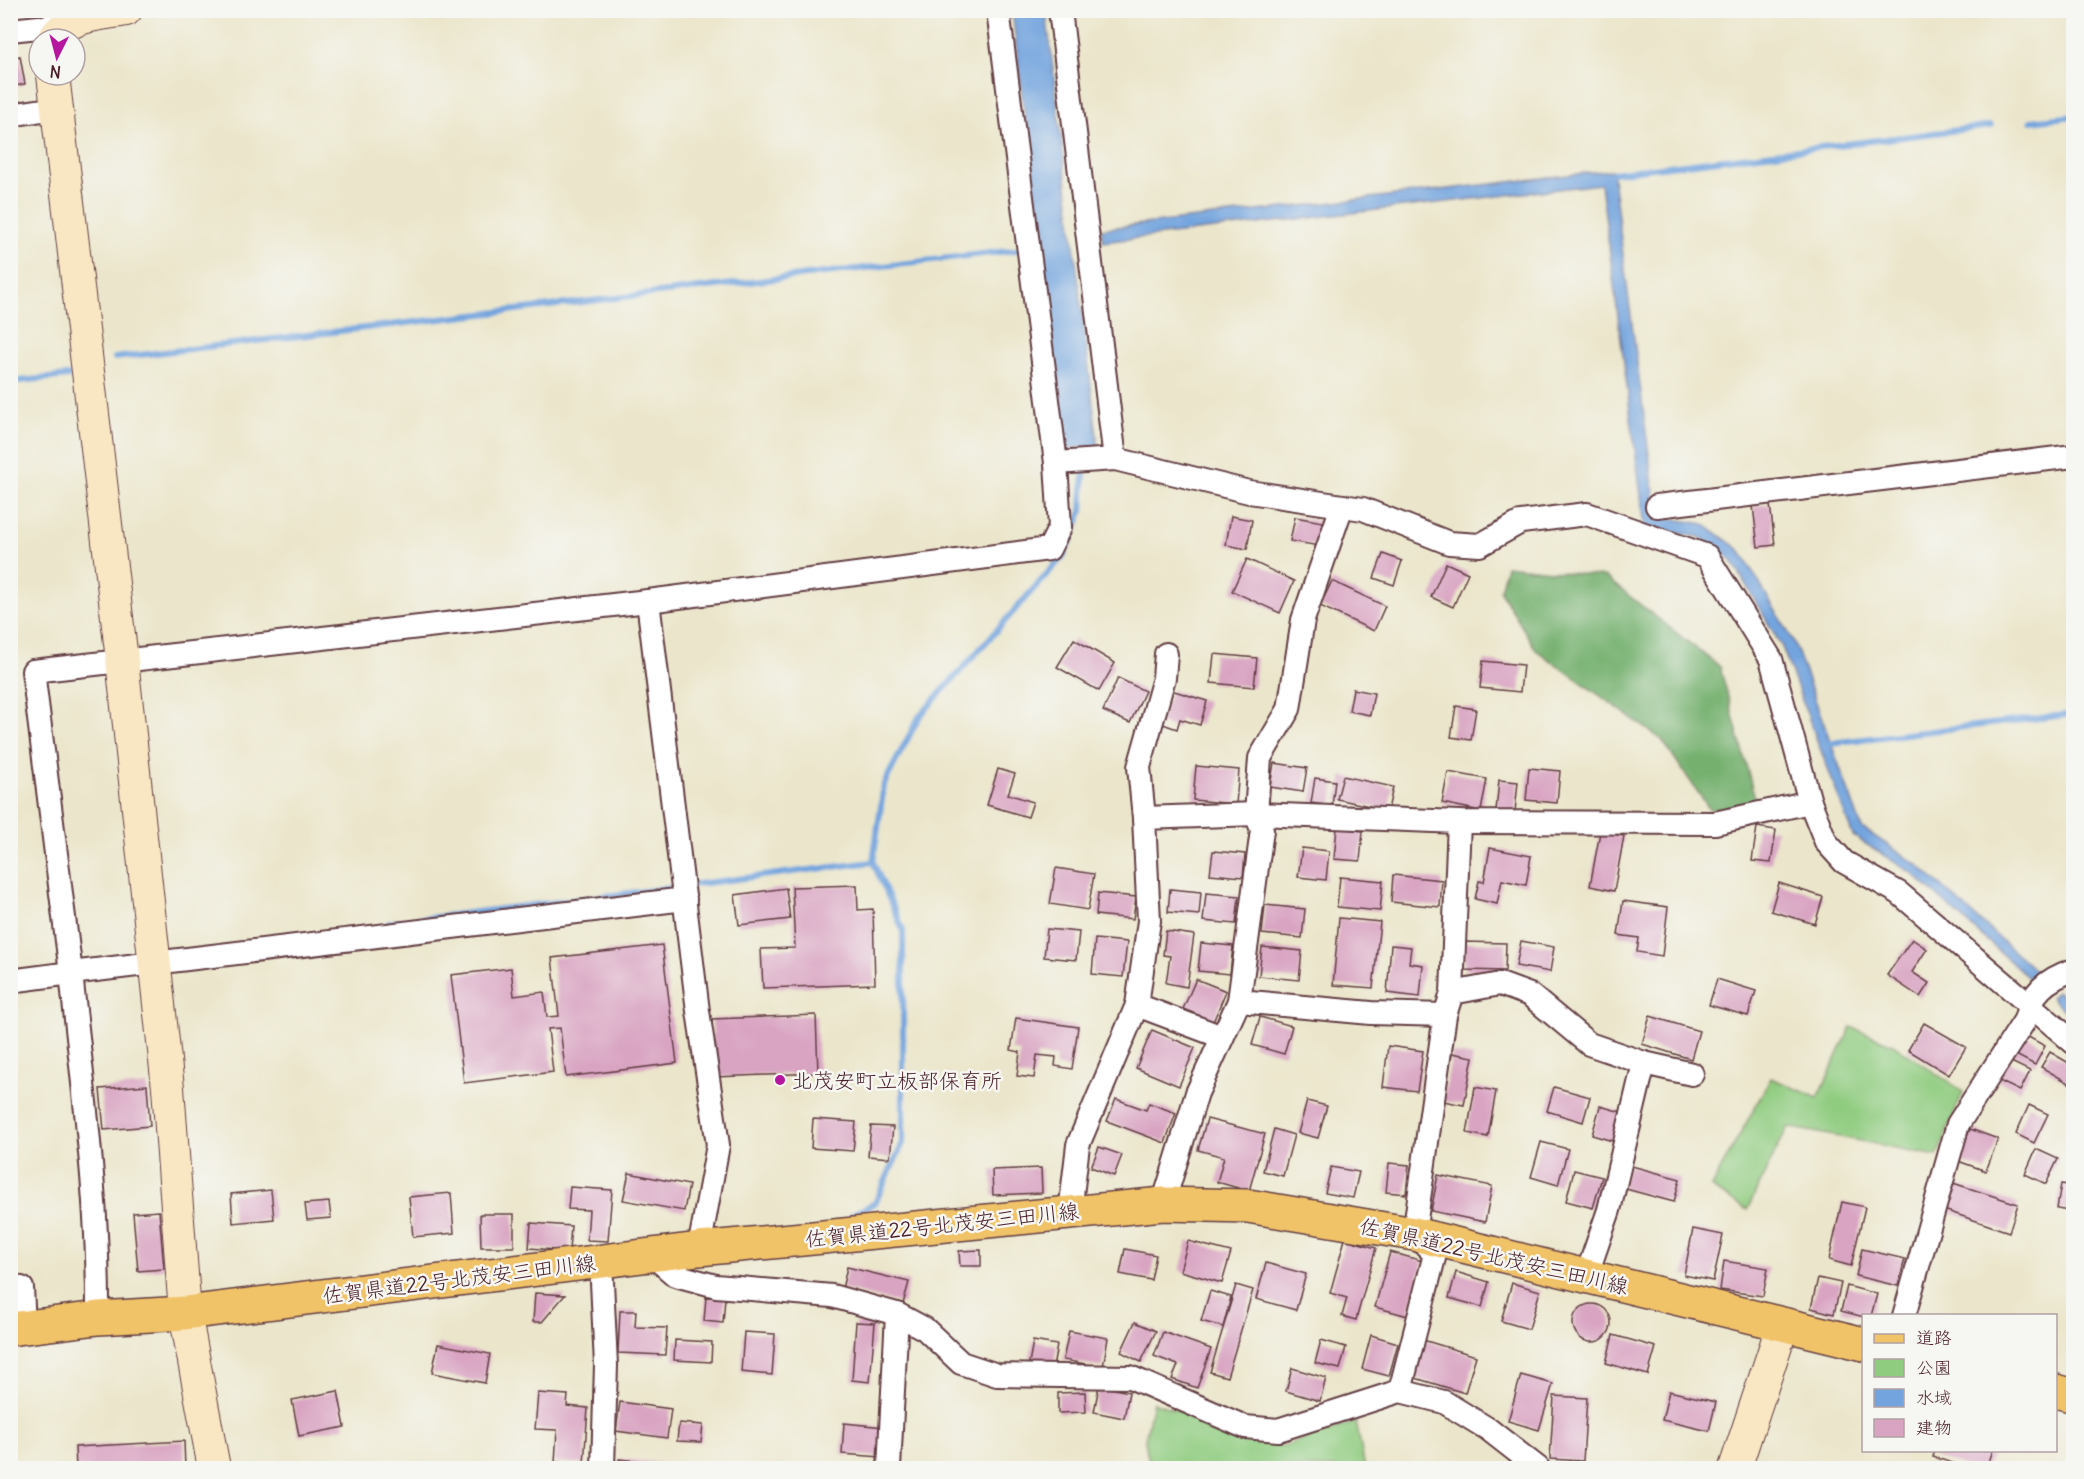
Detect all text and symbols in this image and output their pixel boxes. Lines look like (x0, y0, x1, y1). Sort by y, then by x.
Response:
north arrow (27, 27, 87, 87)
text: N (49, 61, 62, 82)
place label: 北茂安町立板部保育所 (792, 1067, 1002, 1094)
marker: 北茂安町立板部保育所 (773, 1073, 787, 1087)
street label: 佐賀県道22号北茂安三田川線 (804, 1197, 1080, 1253)
street label: 佐賀県道22号北茂安三田川線 (1357, 1212, 1631, 1300)
street label: 佐賀県道22号北茂安三田川線 (321, 1249, 597, 1309)
legend (1862, 1314, 2057, 1452)
text: 道路 (1916, 1326, 1952, 1349)
text: 公園 (1916, 1356, 1952, 1379)
text: 水域 (1916, 1386, 1952, 1409)
text: 建物 (1916, 1416, 1952, 1439)

